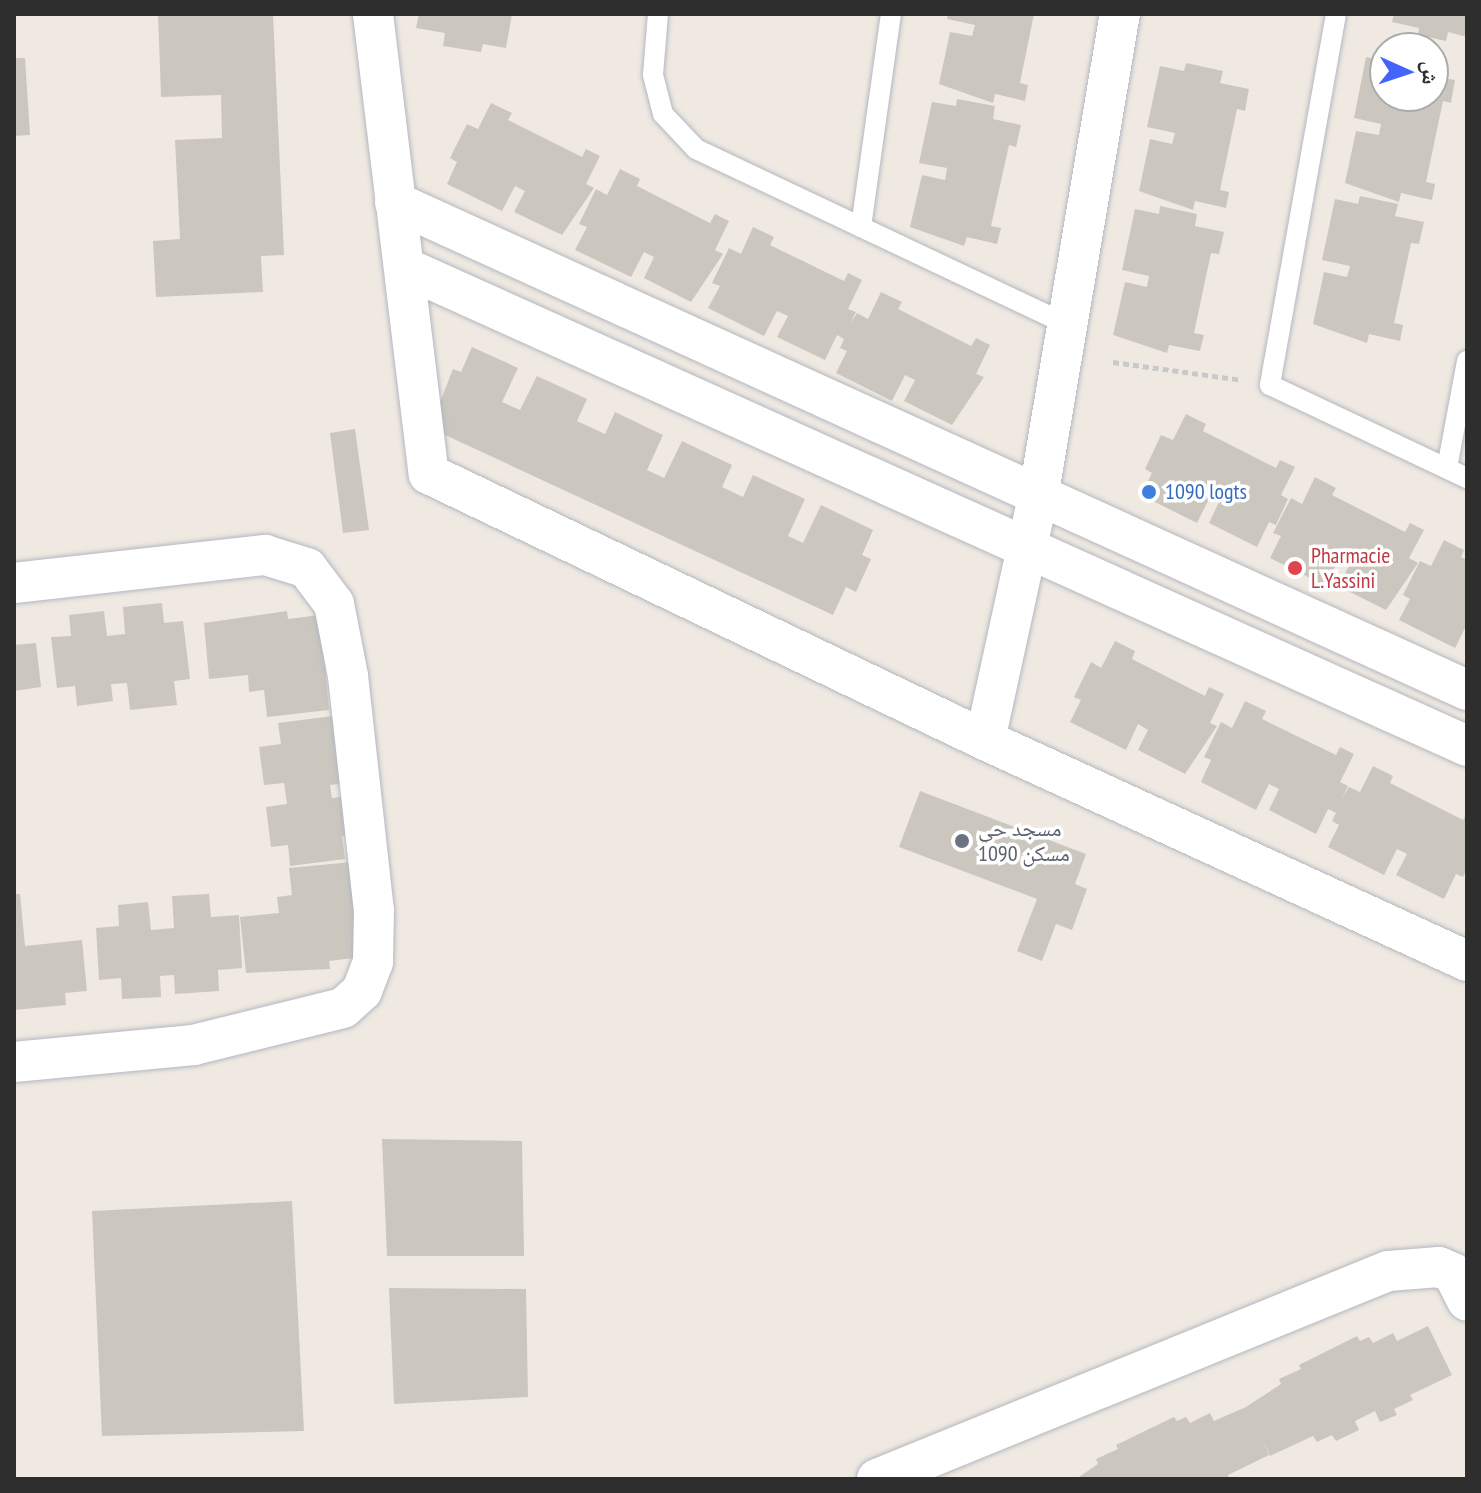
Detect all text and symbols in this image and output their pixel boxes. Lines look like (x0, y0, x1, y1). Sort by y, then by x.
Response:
north arrow (1369, 32, 1449, 112)
text: ش (1416, 61, 1446, 86)
place label: 1090 logts (1165, 479, 1247, 505)
marker: 1090 logts (1140, 483, 1158, 501)
place label: Pharmacie L.Yassini (1311, 542, 1390, 594)
marker: Pharmacie L.Yassini (1286, 559, 1304, 577)
place label: مسجد حي 1090 مسكن (978, 815, 1070, 866)
marker: مسجد حي 1090 مسكن (953, 832, 971, 850)

